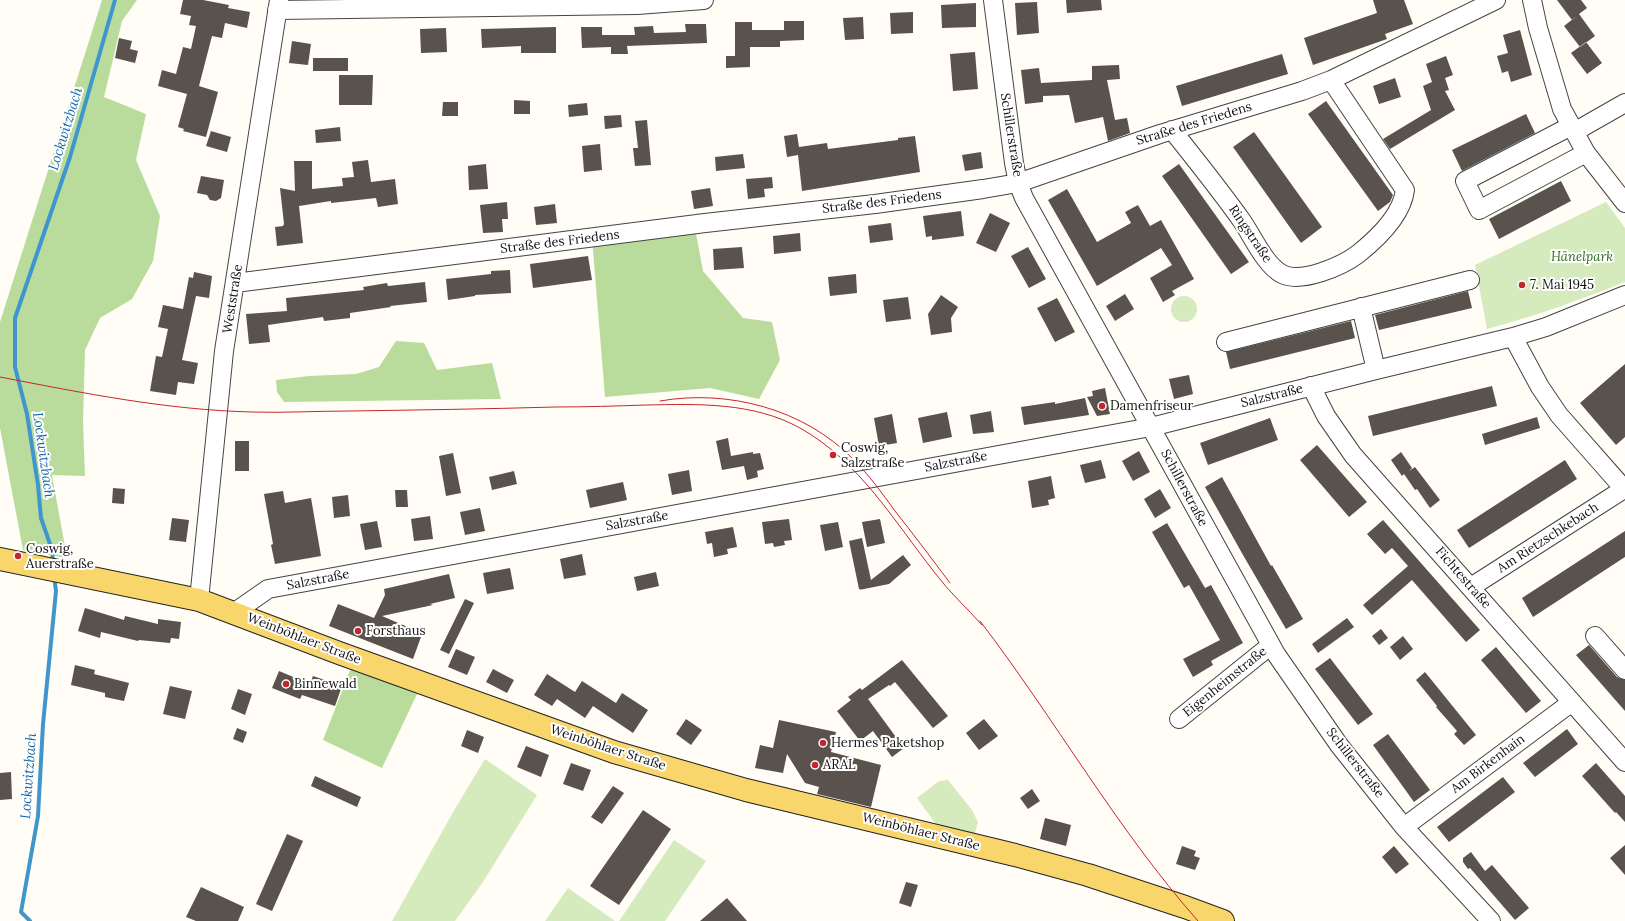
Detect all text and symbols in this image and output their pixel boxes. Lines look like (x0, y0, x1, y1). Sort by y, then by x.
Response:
water label: Lockwitzbach (45, 85, 87, 173)
street label: Schillerstraße (997, 92, 1025, 178)
street label: Straße des Friedens (1134, 99, 1254, 149)
street label: Straße des Friedens (821, 187, 943, 217)
street label: Ringstraße (1225, 202, 1275, 266)
street label: Straße des Friedens (499, 227, 621, 257)
park label: Hänelpark (1551, 249, 1613, 265)
street label: Weststraße (220, 263, 246, 335)
place label: 7. Mai 1945 (1530, 277, 1594, 293)
marker: 7. Mai 1945 (1517, 280, 1527, 290)
street label: Salzstraße (1239, 381, 1305, 411)
place label: Damenfriseur (1110, 398, 1193, 414)
marker: Damenfriseur (1097, 401, 1107, 411)
water label: Lockwitzbach (29, 411, 57, 499)
place label: Coswig, Salzstraße (841, 440, 904, 471)
street label: Schillerstraße (1157, 447, 1211, 529)
street label: Salzstraße (923, 448, 989, 476)
marker: Coswig, Salzstraße (828, 450, 838, 460)
street label: Am Rietzschkebach (1495, 500, 1601, 576)
street label: Salzstraße (604, 508, 670, 534)
place label: Coswig, Auerstraße (26, 541, 94, 572)
street label: Fichtestraße (1432, 544, 1494, 612)
marker: Coswig, Auerstraße (13, 551, 23, 561)
street label: Salzstraße (285, 566, 351, 594)
street label: Weinböhlaer Straße (245, 610, 363, 668)
place label: Forsthaus (366, 623, 425, 639)
marker: Forsthaus (353, 626, 363, 636)
street label: Eigenheimstraße (1180, 643, 1270, 721)
place label: Binnewald (294, 676, 357, 692)
marker: Binnewald (281, 679, 291, 689)
street label: Weinböhlaer Straße (548, 722, 668, 774)
street label: Schillerstraße (1323, 725, 1387, 801)
street label: Am Birkenhain (1448, 731, 1528, 797)
water label: Lockwitzbach (18, 732, 40, 820)
place label: Hermes Paketshop (831, 735, 944, 751)
marker: Hermes Paketshop (818, 738, 828, 748)
place label: ARAL (823, 757, 856, 773)
marker: ARAL (810, 760, 820, 770)
street label: Weinböhlaer Straße (861, 810, 981, 854)

